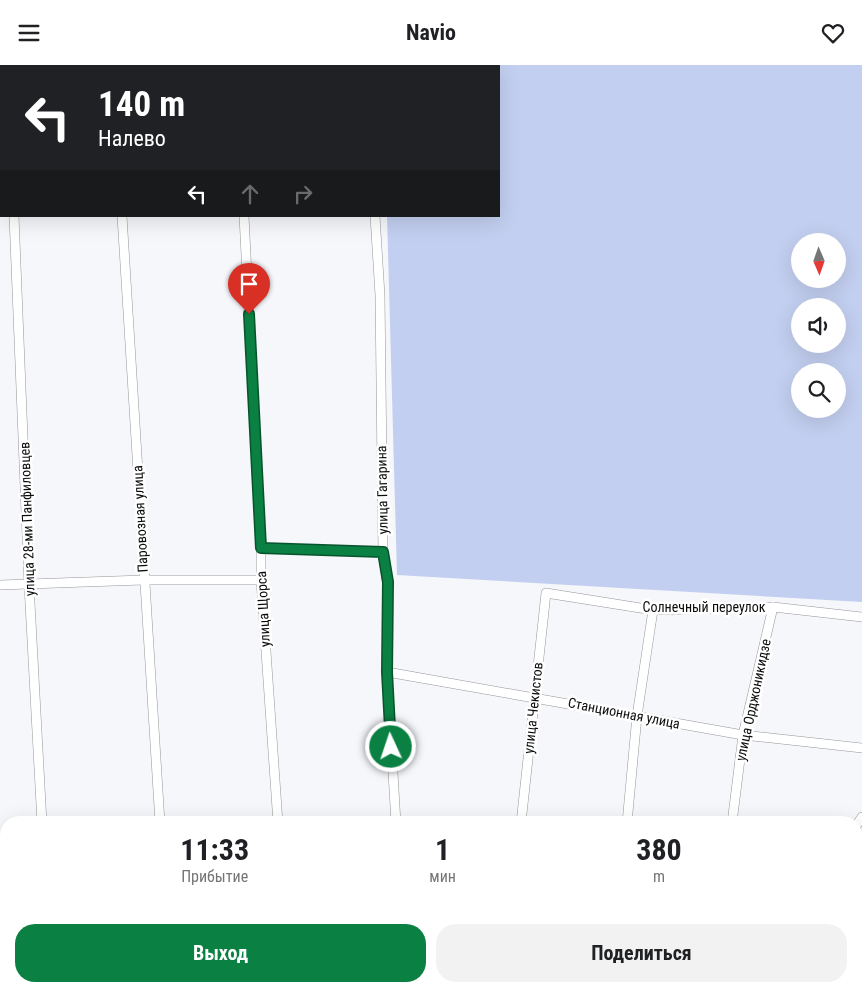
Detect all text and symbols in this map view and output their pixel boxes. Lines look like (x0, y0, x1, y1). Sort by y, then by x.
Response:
icon: menu (15, 19, 43, 47)
icon: heart (819, 19, 847, 47)
text: Navio (406, 20, 456, 45)
text: 140 m (98, 84, 185, 125)
icon: left (15, 85, 80, 150)
text: Налево (98, 126, 166, 151)
icon: left (183, 180, 211, 208)
icon: ahead (236, 180, 264, 208)
icon: right (289, 180, 317, 208)
north arrow (791, 233, 846, 287)
map controls (791, 233, 846, 418)
pin (228, 263, 270, 314)
icon: arrive (235, 270, 263, 298)
button: sound (791, 298, 846, 353)
button: search (791, 363, 846, 418)
street label: улица 28-ми Панфиловцев (16, 442, 38, 596)
street label: улица Гагарина (373, 445, 391, 535)
street label: Паровозная улица (129, 465, 151, 573)
street label: улица Щорса (253, 571, 273, 647)
street label: Солнечный переулок (643, 599, 766, 615)
street label: улица Орджоникидзе (732, 637, 774, 762)
street label: улица Чекистов (520, 661, 546, 755)
street label: Станционная улица (567, 694, 681, 732)
position arrow (364, 720, 416, 772)
text: 11:33 (180, 832, 249, 867)
text: 1 (435, 832, 450, 867)
text: 380 (636, 832, 682, 867)
text: Прибытие (181, 867, 248, 886)
text: мин (429, 867, 456, 886)
text: m (653, 867, 665, 886)
button: Выход (15, 924, 426, 982)
button: Поделиться (436, 924, 847, 982)

